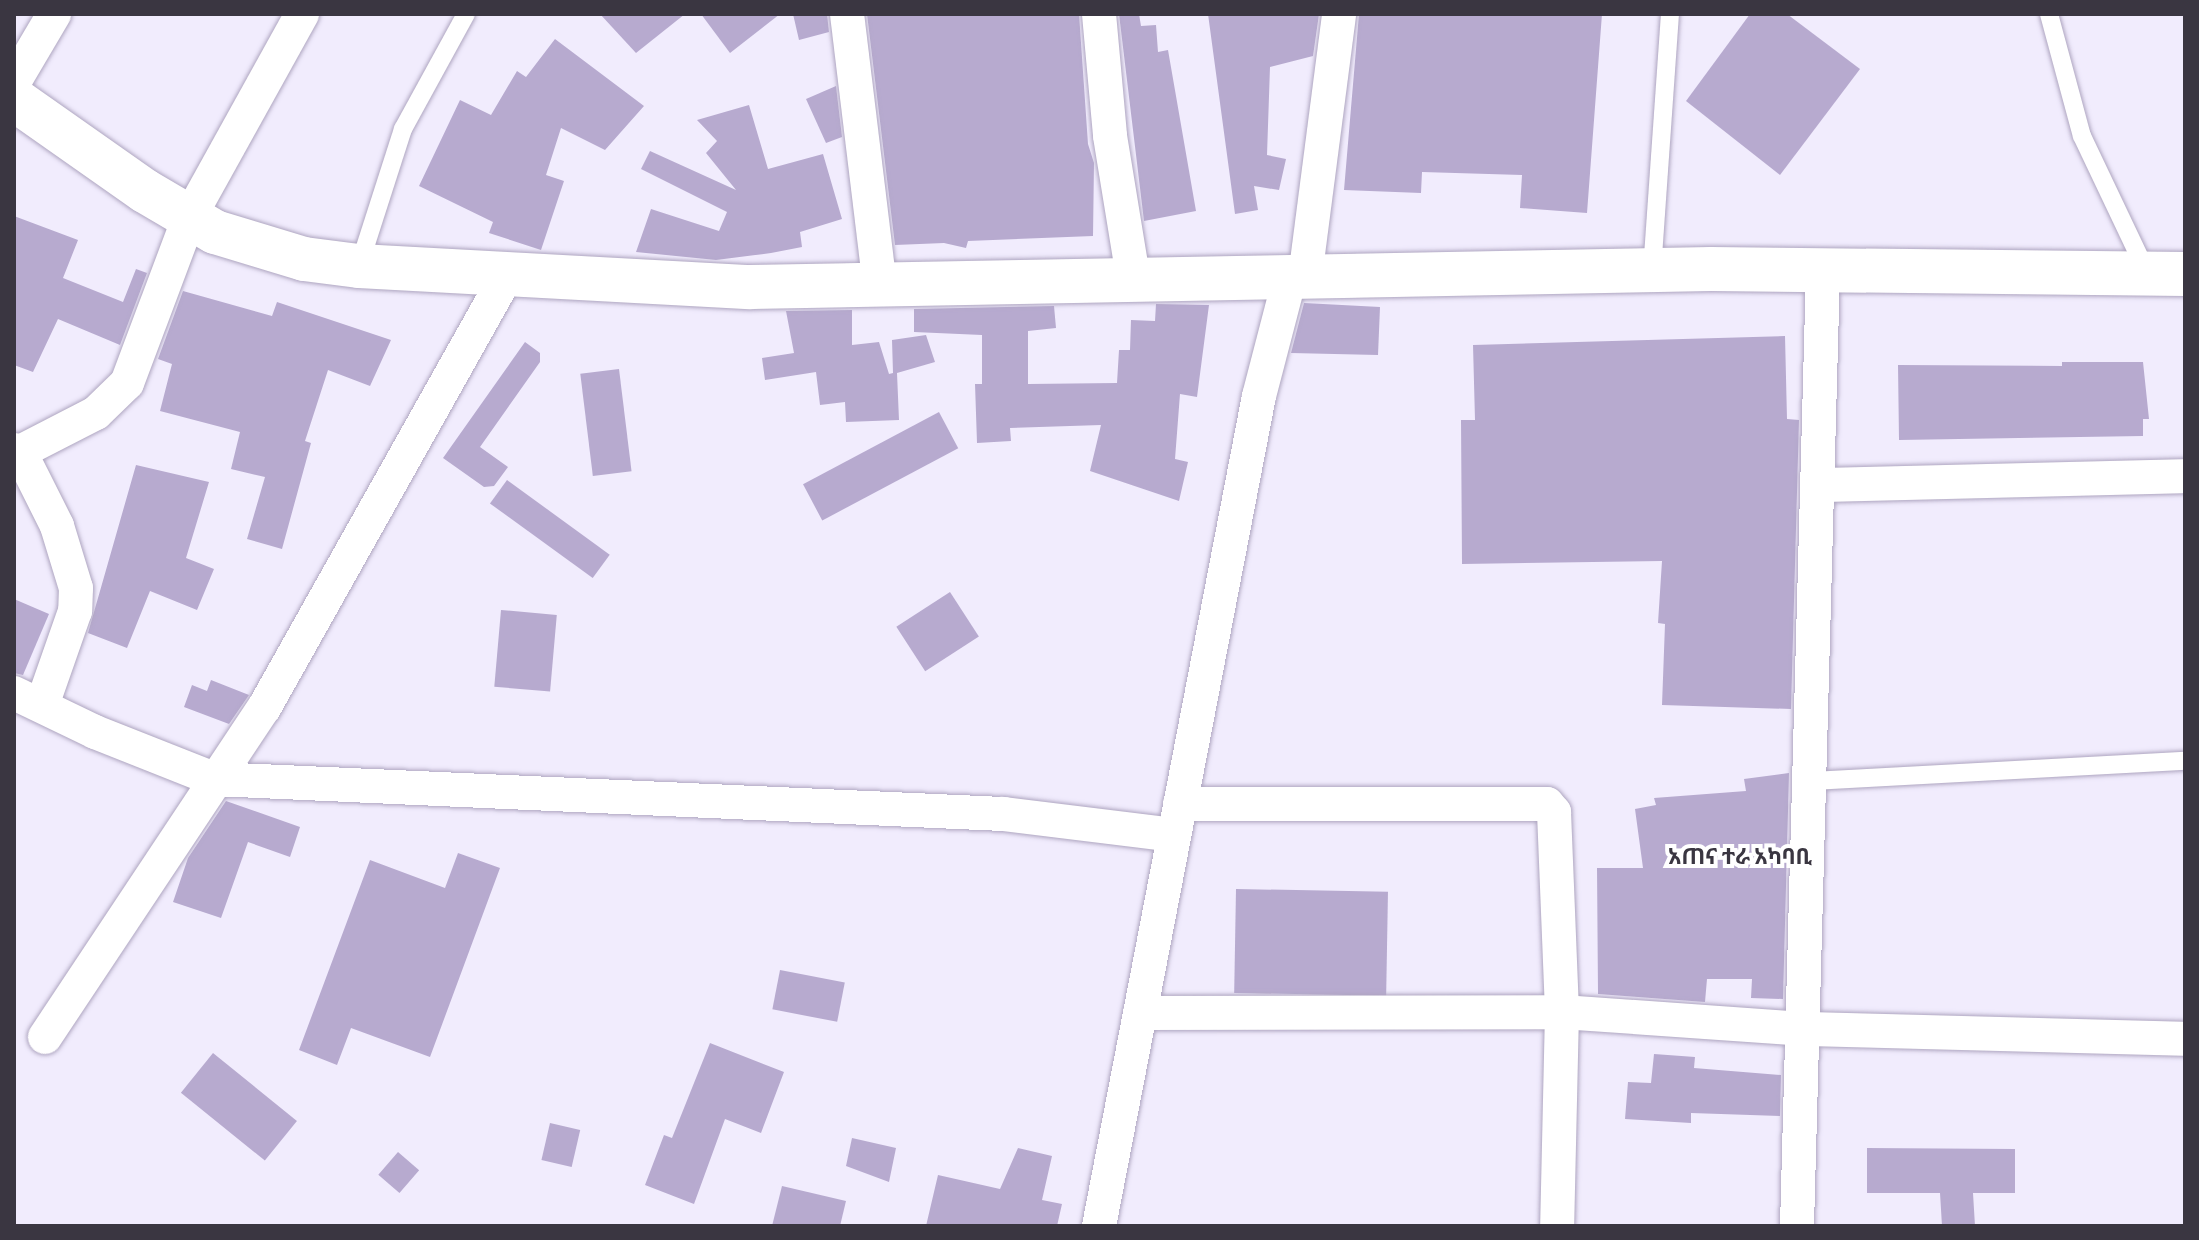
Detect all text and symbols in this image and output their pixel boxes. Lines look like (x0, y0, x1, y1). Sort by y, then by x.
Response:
district label: አጠና ተራ አካባቢ (1668, 844, 1812, 870)

